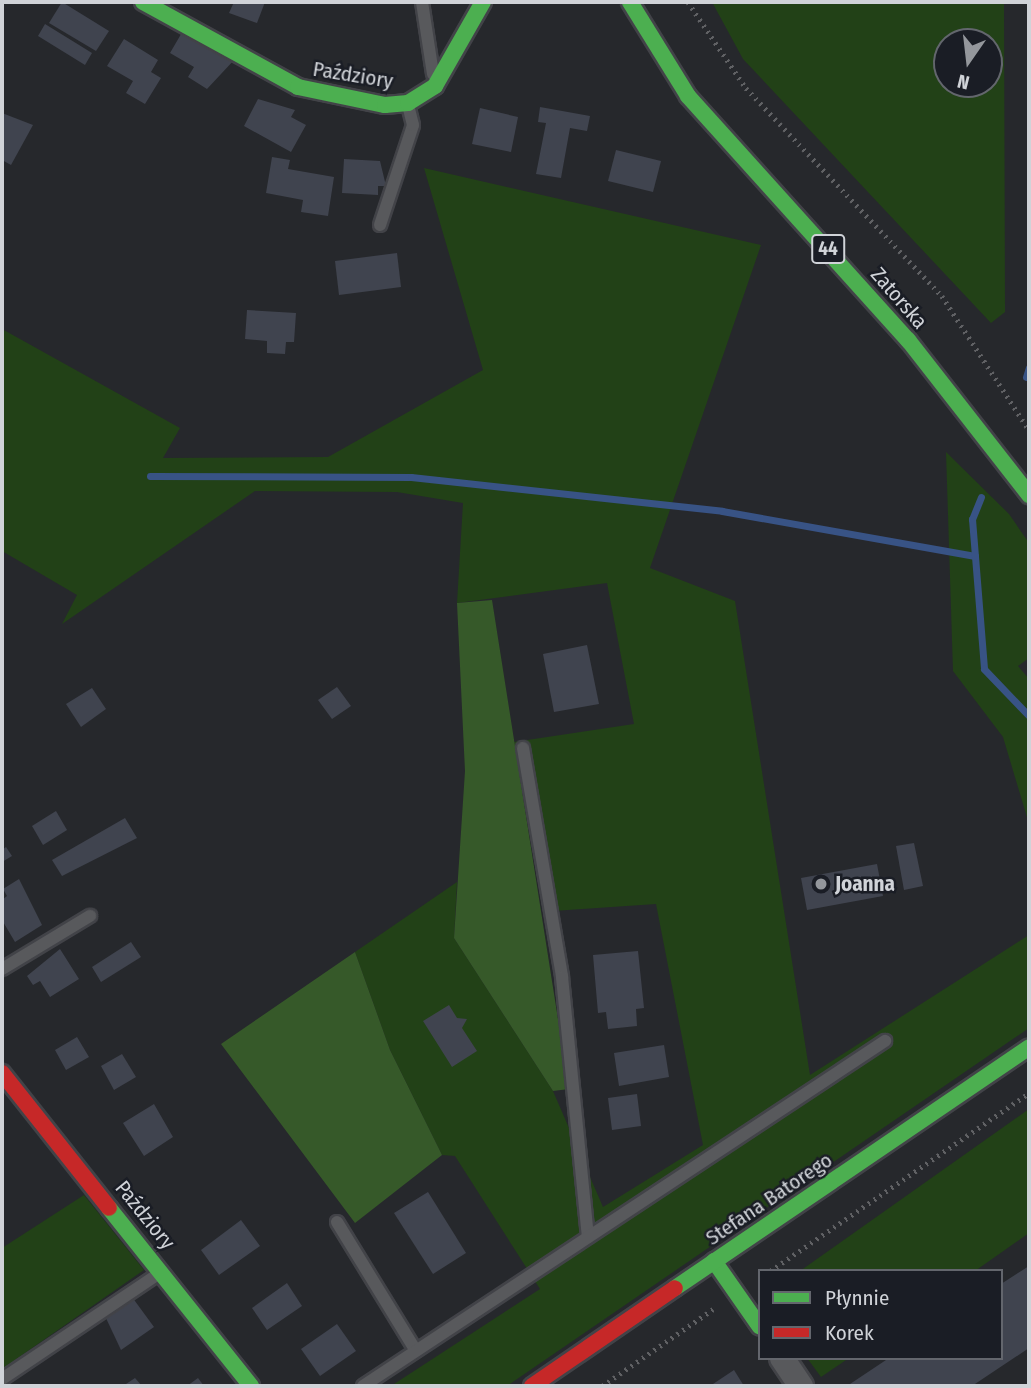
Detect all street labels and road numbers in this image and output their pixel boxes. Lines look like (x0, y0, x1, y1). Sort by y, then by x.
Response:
street label: Paździory (311, 56, 395, 94)
road number: 44 (810, 233, 846, 264)
street label: Zatorska (865, 262, 933, 334)
street label: Stefana Batorego (701, 1147, 837, 1251)
street label: Paździory (110, 1176, 180, 1254)

